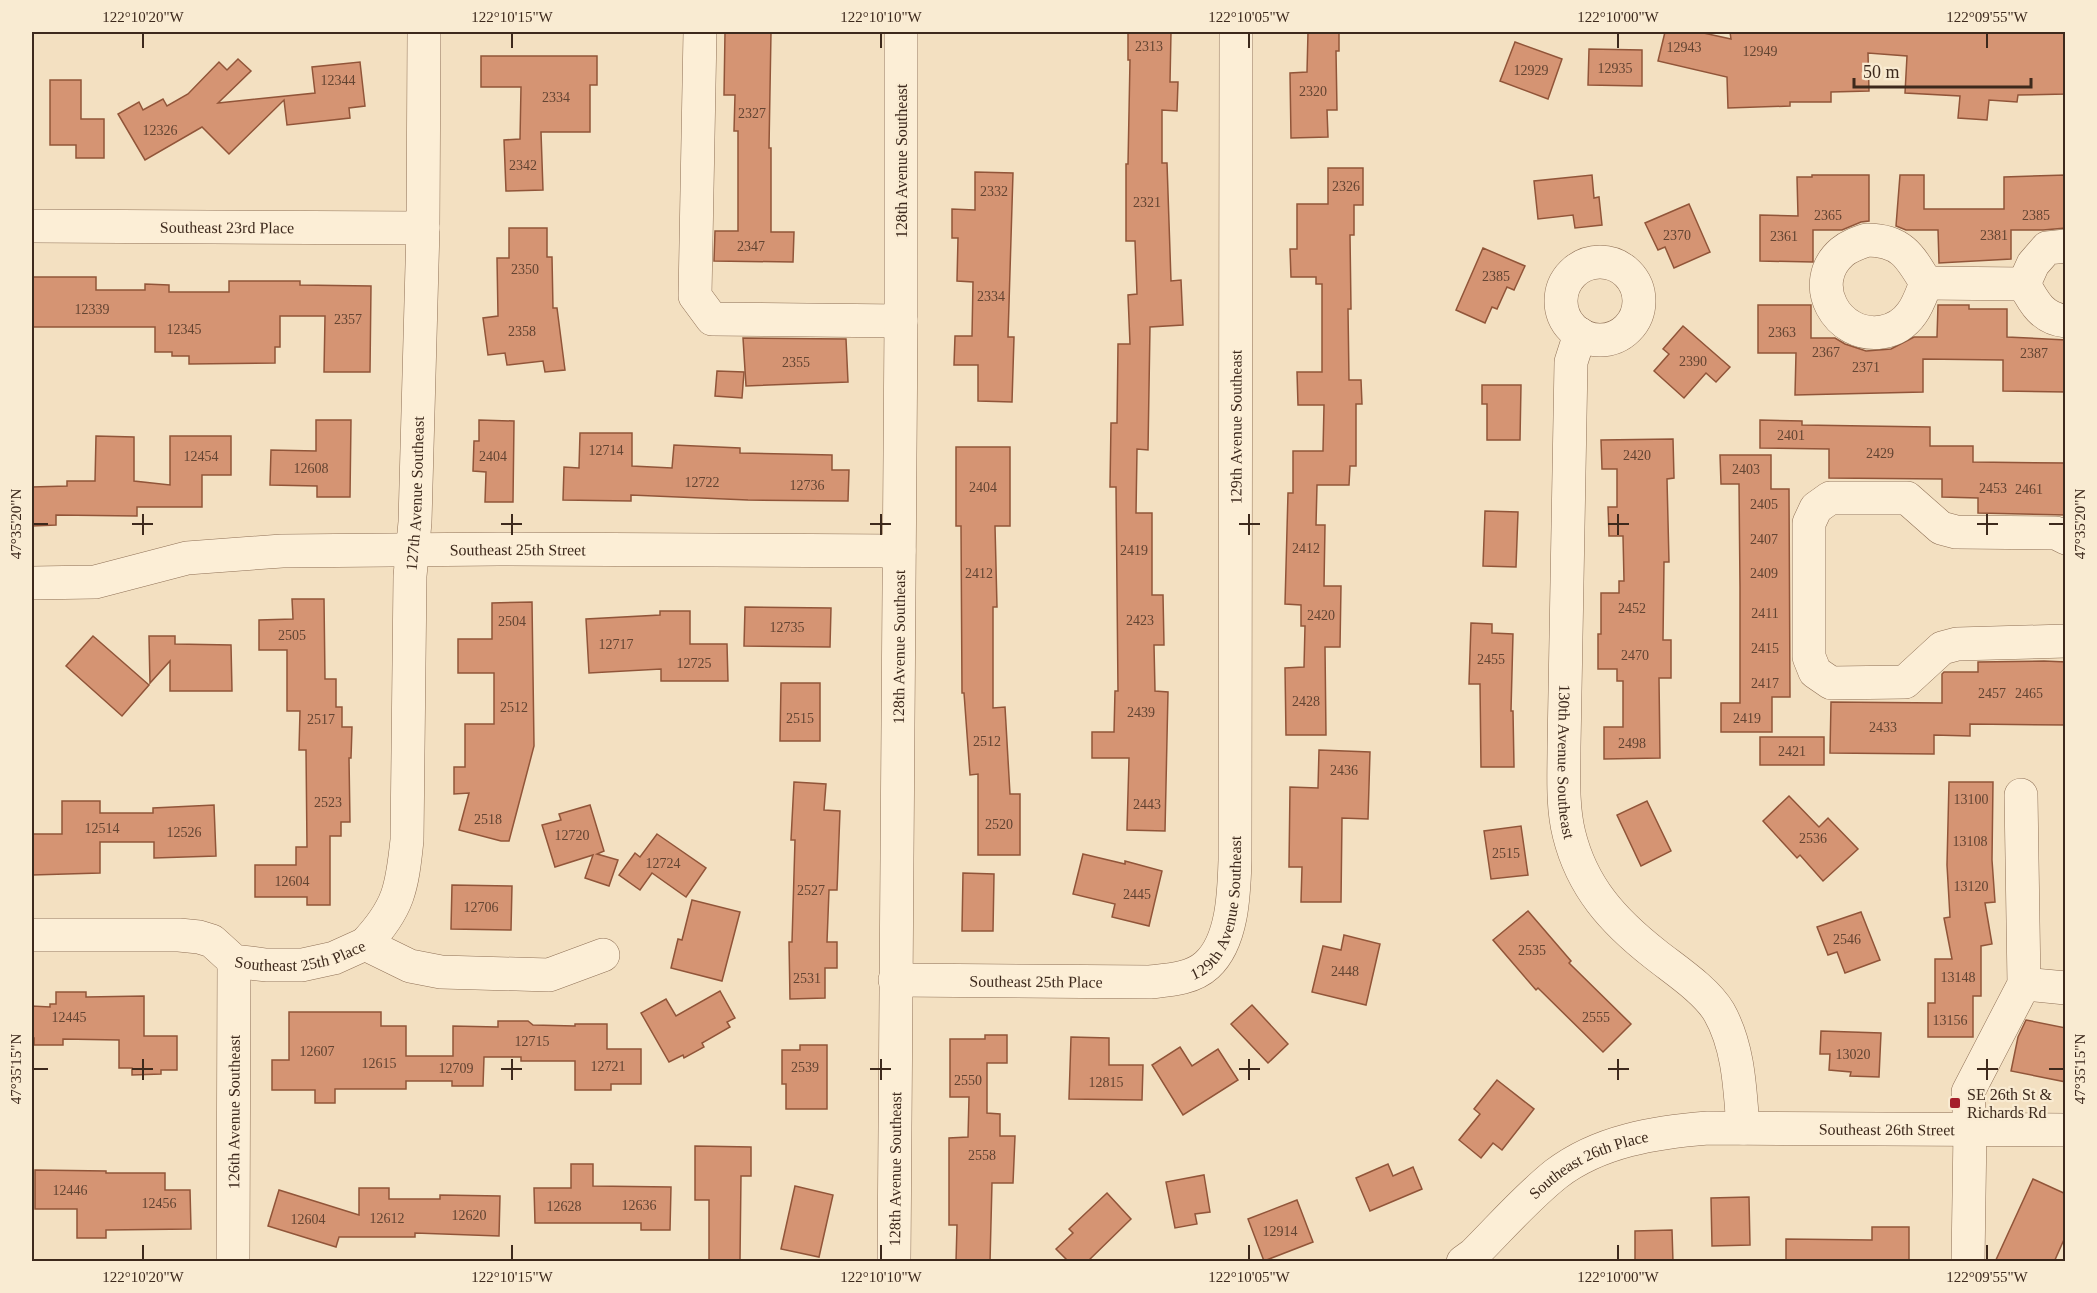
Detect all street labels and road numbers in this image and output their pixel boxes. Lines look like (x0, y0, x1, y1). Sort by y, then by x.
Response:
street label: 128th Avenue Southeast (893, 83, 910, 238)
street label: Southeast 23rd Place (160, 218, 294, 236)
street label: 129th Avenue Southeast (1227, 349, 1244, 504)
street label: 127th Avenue Southeast (402, 415, 426, 571)
street label: Southeast 25th Street (450, 540, 586, 558)
street label: 128th Avenue Southeast (890, 569, 908, 724)
street label: 130th Avenue Southeast (1555, 684, 1578, 841)
street label: 129th Avenue Southeast (1187, 835, 1244, 983)
street label: Southeast 25th Place (234, 937, 368, 974)
street label: Southeast 25th Place (969, 972, 1103, 990)
street label: 126th Avenue Southeast (225, 1034, 242, 1189)
street label: 128th Avenue Southeast (886, 1091, 904, 1246)
street label: Southeast 26th Street (1819, 1120, 1955, 1138)
street label: Southeast 26th Place (1525, 1127, 1650, 1202)

